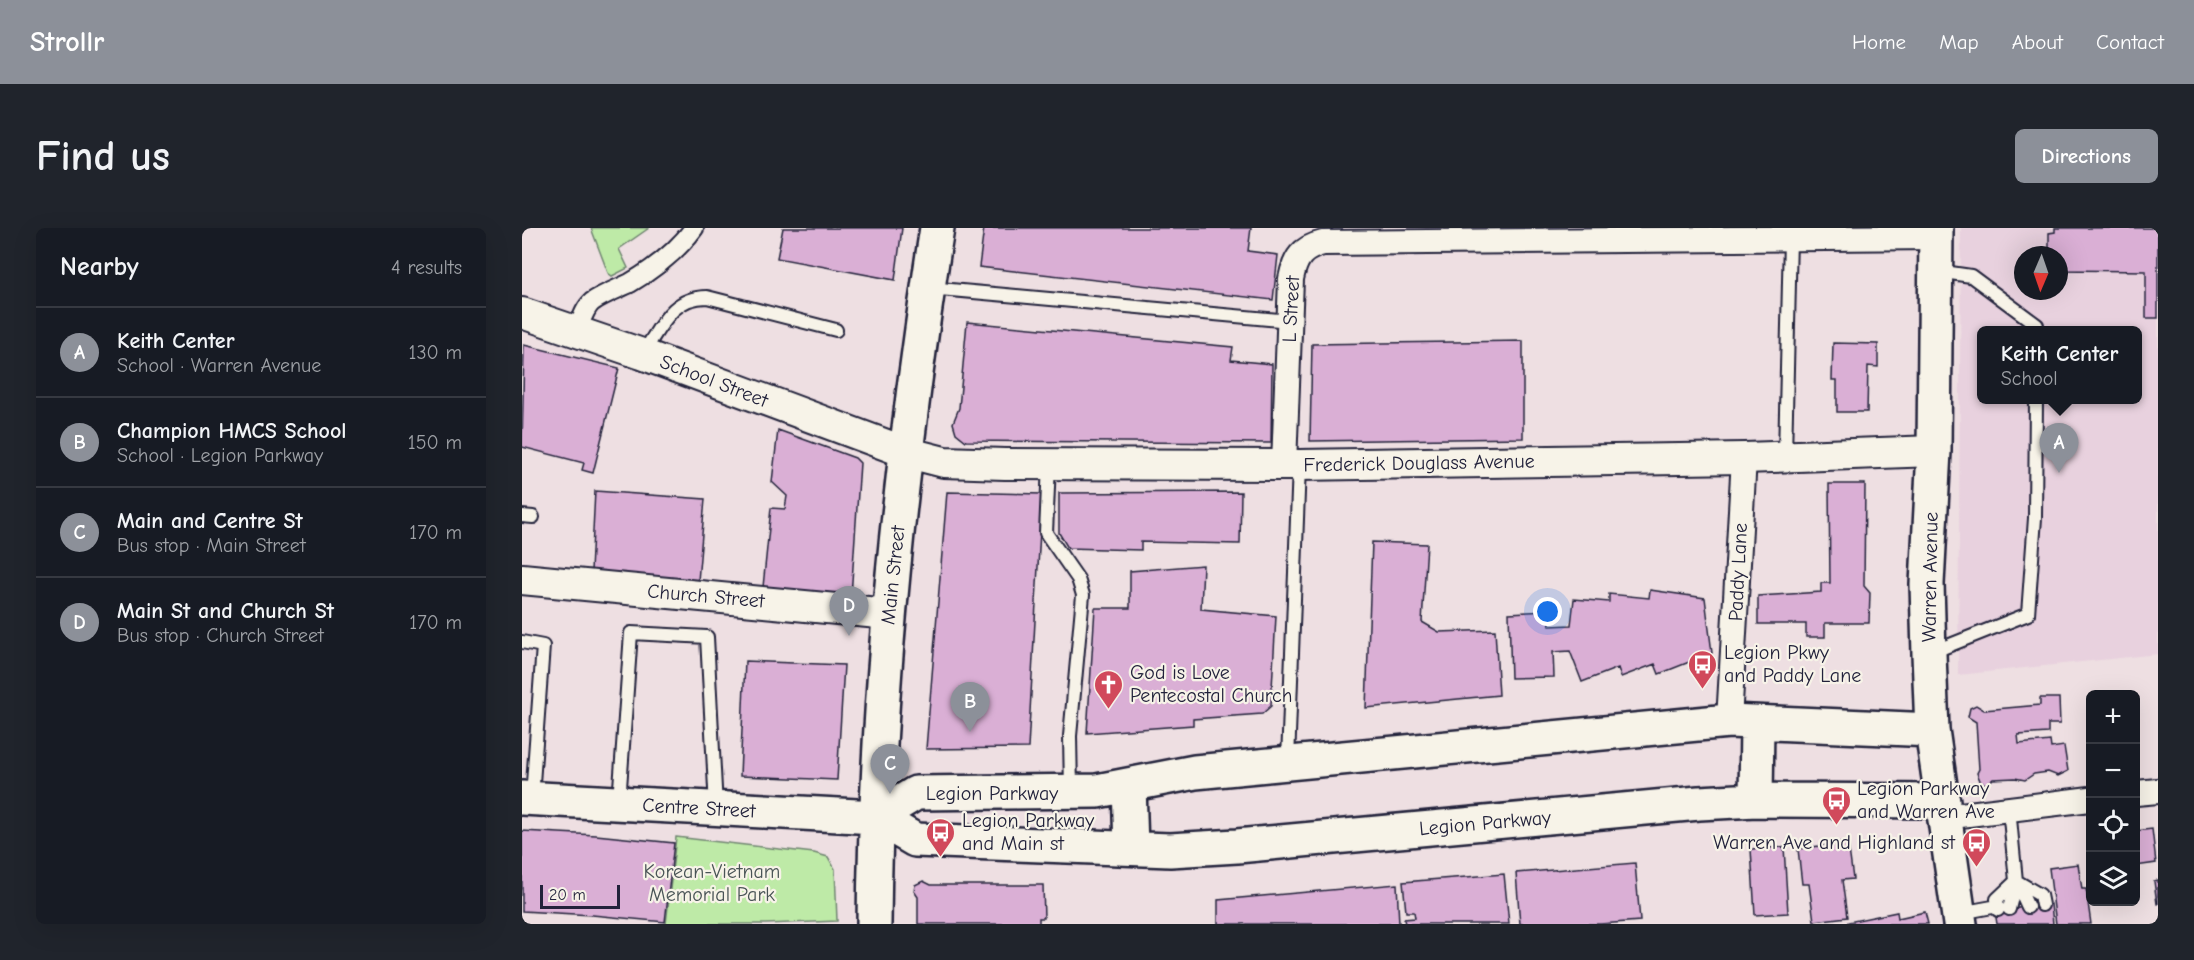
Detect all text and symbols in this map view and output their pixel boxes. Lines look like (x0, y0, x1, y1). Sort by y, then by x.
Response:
text: Strollr (30, 26, 104, 58)
text: Home (1852, 30, 1906, 54)
text: Map (1939, 30, 1979, 54)
text: About (2012, 30, 2063, 54)
text: Contact (2096, 30, 2164, 54)
button: Directions (2015, 129, 2158, 183)
text: Find us (36, 132, 170, 181)
north arrow (2014, 246, 2068, 300)
text: Nearby (60, 252, 139, 282)
text: 4 results (391, 256, 462, 279)
street label: L Street (1278, 274, 1304, 343)
popup (1977, 326, 2142, 404)
text: Keith Center (117, 328, 235, 354)
text: A (74, 341, 85, 364)
text: 130 m (409, 341, 462, 364)
text: Keith Center (2001, 341, 2118, 367)
street label: School Street (657, 350, 772, 413)
text: School · Warren Avenue (117, 354, 321, 377)
text: School (2001, 367, 2058, 390)
text: Champion HMCS School (117, 418, 346, 444)
pin: A (2040, 424, 2078, 473)
text: B (73, 431, 86, 454)
text: 150 m (408, 431, 462, 454)
text: School · Legion Parkway (117, 444, 323, 467)
street label: Frederick Douglass Avenue (1303, 449, 1535, 477)
text: Main and Centre St (117, 508, 303, 534)
street label: Warren Avenue (1917, 512, 1943, 642)
text: C (73, 521, 86, 544)
text: 170 m (409, 521, 462, 544)
street label: Paddy Lane (1724, 522, 1752, 622)
street label: Main Street (876, 523, 910, 626)
text: Bus stop · Main Street (117, 534, 306, 557)
street label: Church Street (646, 579, 767, 613)
pin: D (830, 586, 868, 636)
your location (1533, 597, 1562, 626)
text: Main St and Church St (117, 598, 334, 624)
text: D (73, 611, 86, 634)
text: 170 m (409, 611, 462, 634)
text: Bus stop · Church Street (117, 624, 324, 647)
place label: Legion Pkwy and Paddy Lane (1724, 641, 1861, 687)
bus stop icon: Legion Pkwy and Paddy Lane (1687, 648, 1719, 690)
place label: God is Love Pentecostal Church (1130, 661, 1292, 707)
church icon: God is Love Pentecostal Church (1093, 668, 1125, 710)
pin: B (950, 682, 990, 732)
map controls (2086, 690, 2140, 906)
button: + (2086, 690, 2140, 744)
pin: C (870, 744, 910, 794)
button: − (2086, 744, 2140, 798)
place label: Legion Parkway and Warren Ave (1857, 777, 1995, 823)
street label: Legion Parkway (926, 782, 1058, 805)
bus stop icon: Legion Parkway and Warren Ave (1820, 784, 1852, 826)
street label: Centre Street (642, 794, 758, 823)
button: locate (2086, 798, 2140, 852)
street label: Legion Parkway (1418, 806, 1552, 840)
place label: Legion Parkway and Main st (962, 809, 1094, 855)
bus stop icon: Legion Parkway and Main st (925, 816, 957, 858)
bus stop icon: Warren Ave and Highland st (1960, 826, 1992, 868)
place label: Warren Ave and Highland st (1713, 831, 1956, 854)
button: layers (2086, 852, 2140, 906)
park label: Korean-Vietnam Memorial Park (644, 860, 780, 906)
scale bar (540, 882, 620, 910)
text: 20 m (549, 886, 586, 904)

